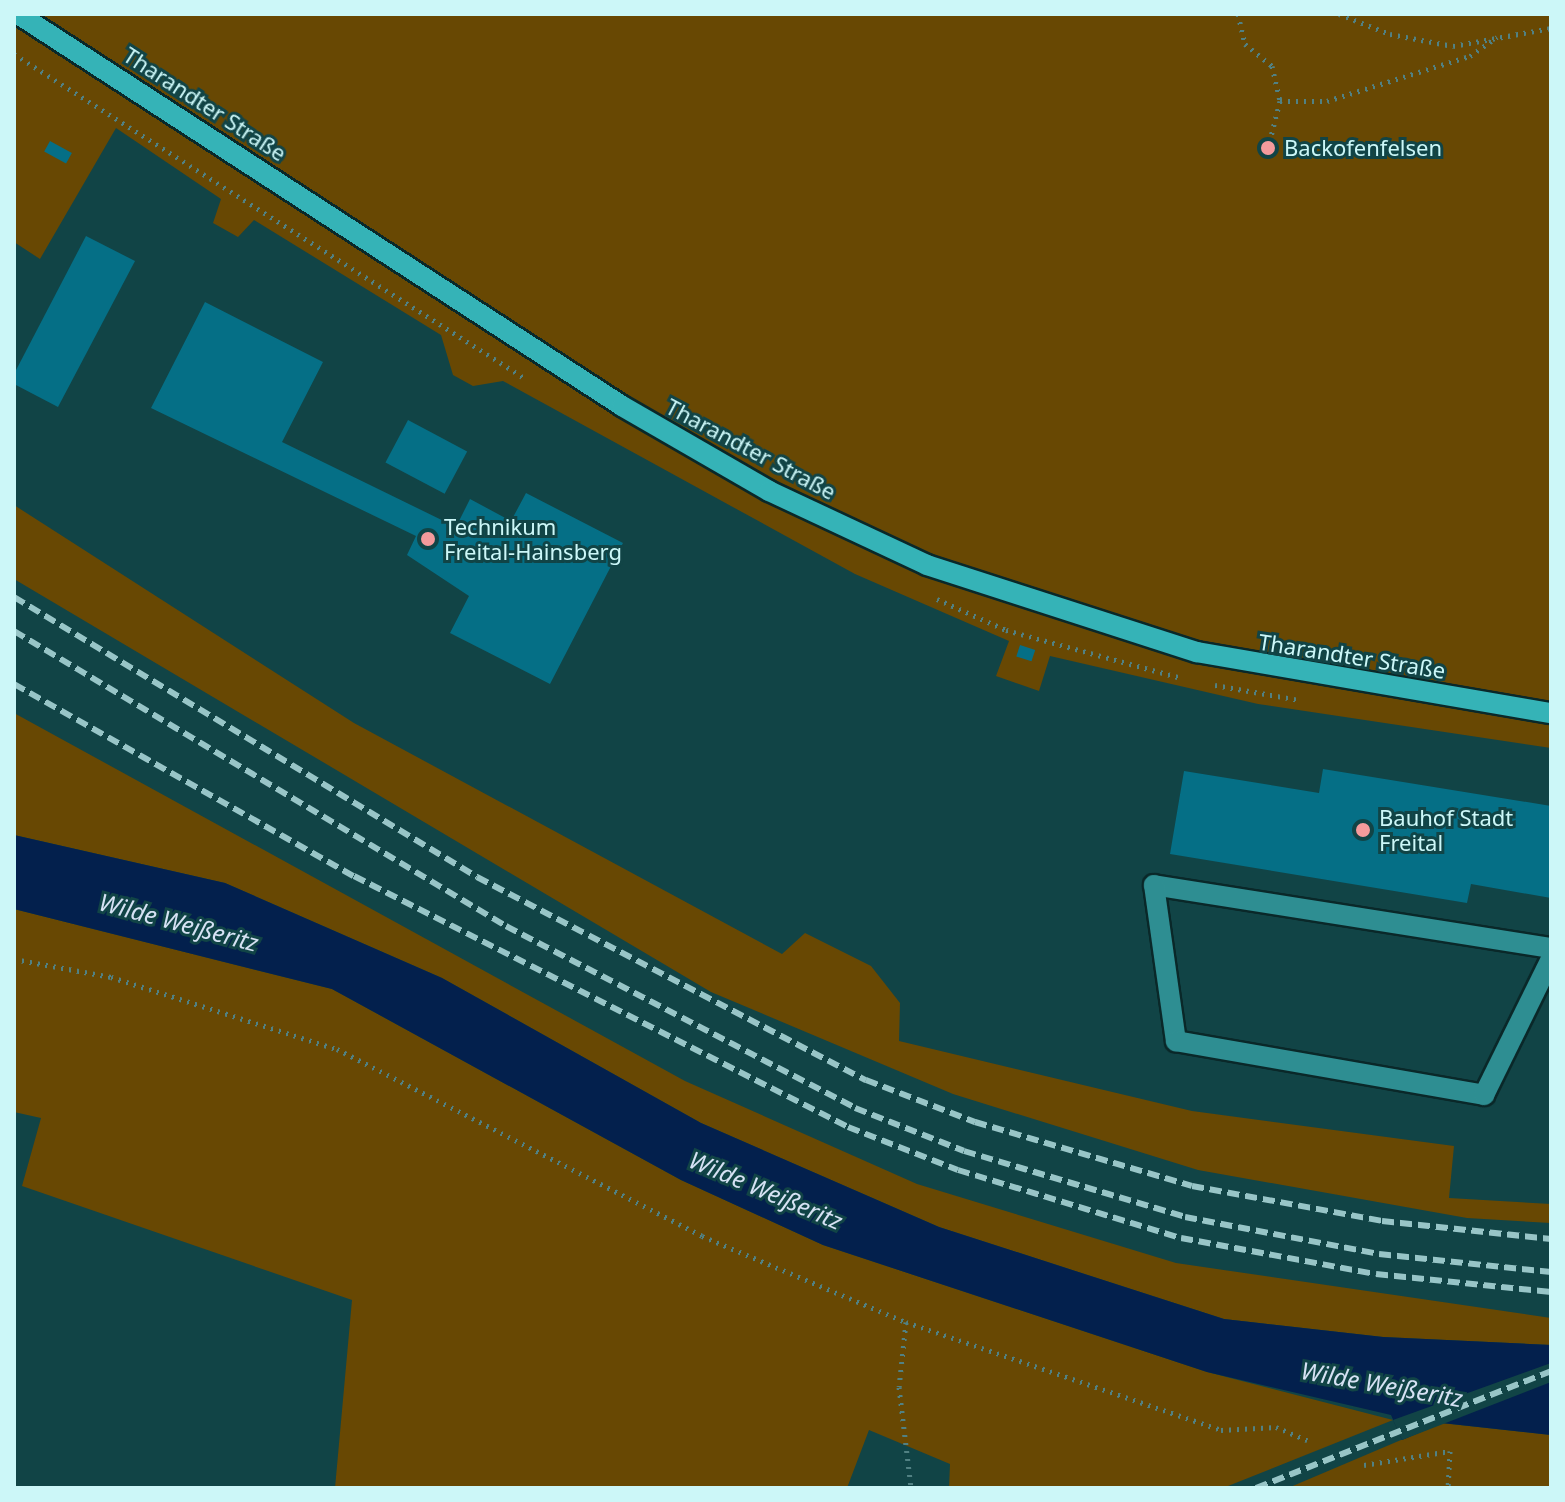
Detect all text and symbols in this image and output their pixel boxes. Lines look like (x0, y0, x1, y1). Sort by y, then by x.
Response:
street label: Tharandter Straße (119, 42, 291, 166)
place label: Backofenfelsen (1284, 135, 1442, 161)
marker: Backofenfelsen (1259, 139, 1277, 157)
street label: Tharandter Straße (661, 393, 841, 505)
place label: Technikum Freital-Hainsberg (444, 513, 622, 564)
marker: Technikum Freital-Hainsberg (419, 530, 437, 548)
street label: Tharandter Straße (1257, 628, 1447, 684)
place label: Bauhof Stadt Freital (1379, 804, 1513, 856)
marker: Bauhof Stadt Freital (1354, 821, 1372, 839)
water label: Wilde Weißeritz (96, 887, 262, 957)
water label: Wilde Weißeritz (685, 1145, 847, 1235)
water label: Wilde Weißeritz (1299, 1356, 1465, 1412)

